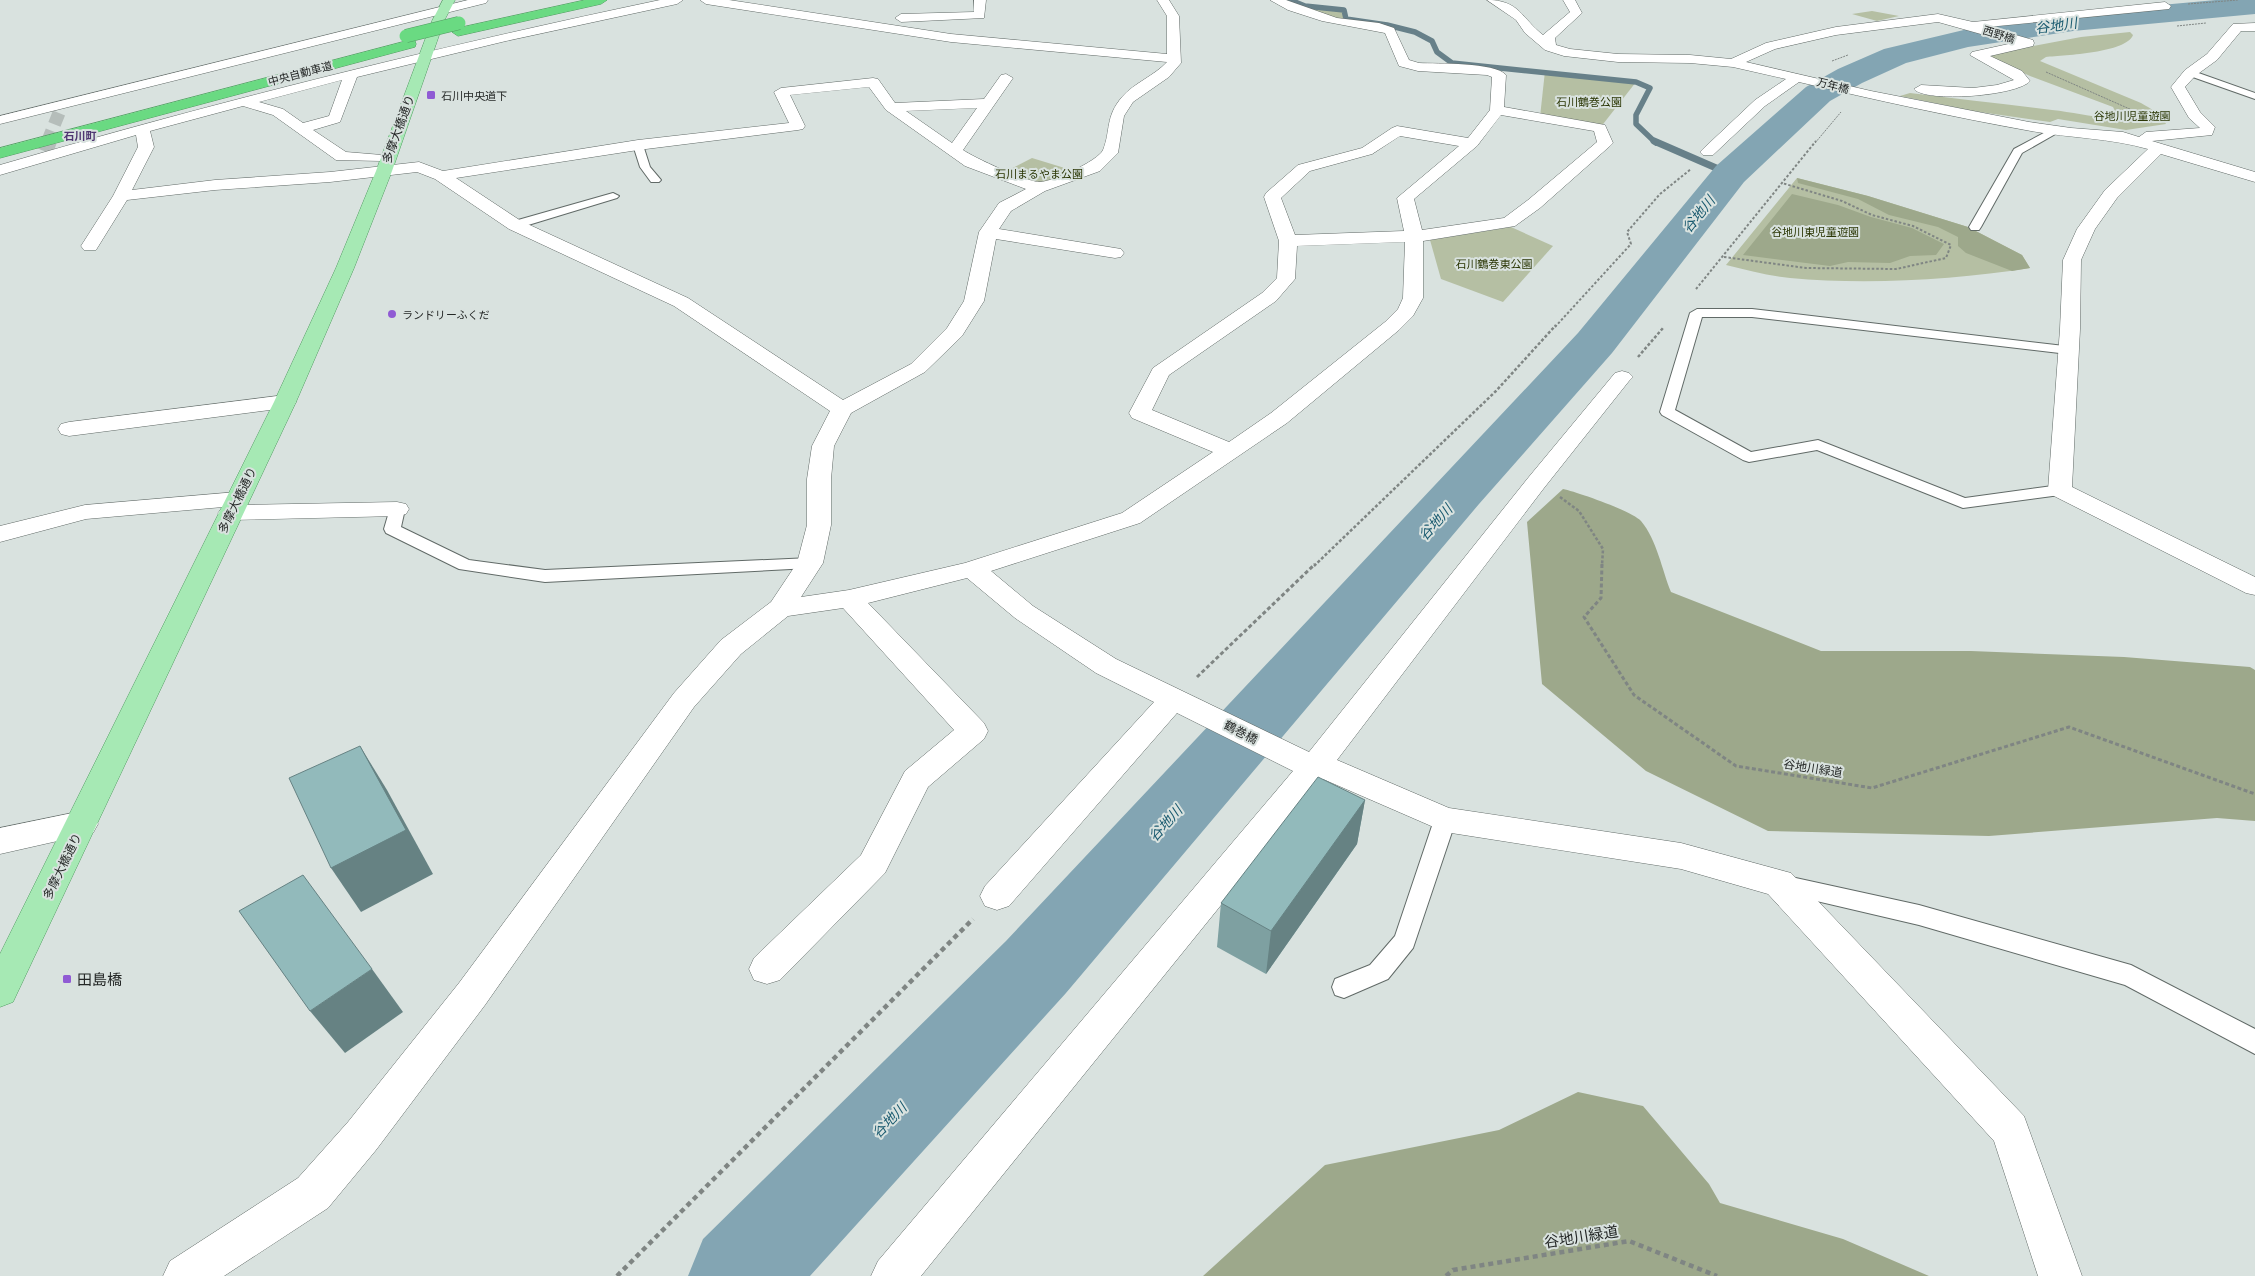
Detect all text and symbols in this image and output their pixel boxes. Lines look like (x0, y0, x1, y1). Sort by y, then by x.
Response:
water label: 谷地川 (2034, 12, 2080, 37)
street label: 西野橋 (1981, 22, 2017, 46)
street label: 中央自動車道 (266, 57, 334, 89)
street label: 万年橋 (1815, 74, 1851, 96)
place label: 石川中央道下 (441, 88, 507, 103)
marker: 石川中央道下 (425, 89, 437, 101)
street label: 多摩大橋通り (378, 92, 418, 166)
park label: 石川鶴巻公園 (1556, 94, 1622, 109)
park label: 谷地川児童遊園 (2094, 108, 2171, 123)
district label: 石川町 (64, 128, 97, 143)
park label: 石川まるやま公園 (995, 166, 1083, 181)
water label: 谷地川 (1677, 190, 1720, 236)
park label: 谷地川東児童遊園 (1771, 224, 1859, 239)
park label: 石川鶴巻東公園 (1456, 256, 1533, 271)
place label: ランドリーふくだ (402, 307, 490, 322)
marker: ランドリーふくだ (386, 308, 398, 320)
street label: 多摩大橋通り (214, 464, 260, 536)
water label: 谷地川 (1414, 499, 1457, 544)
street label: 鶴巻橋 (1221, 716, 1261, 748)
street label: 谷地川緑道 (1782, 755, 1844, 781)
water label: 谷地川 (1144, 800, 1187, 845)
street label: 多摩大橋通り (39, 830, 85, 902)
place label: 田島橋 (77, 969, 122, 989)
marker: 田島橋 (61, 973, 73, 985)
water label: 谷地川 (868, 1097, 912, 1142)
street label: 谷地川緑道 (1542, 1220, 1620, 1252)

